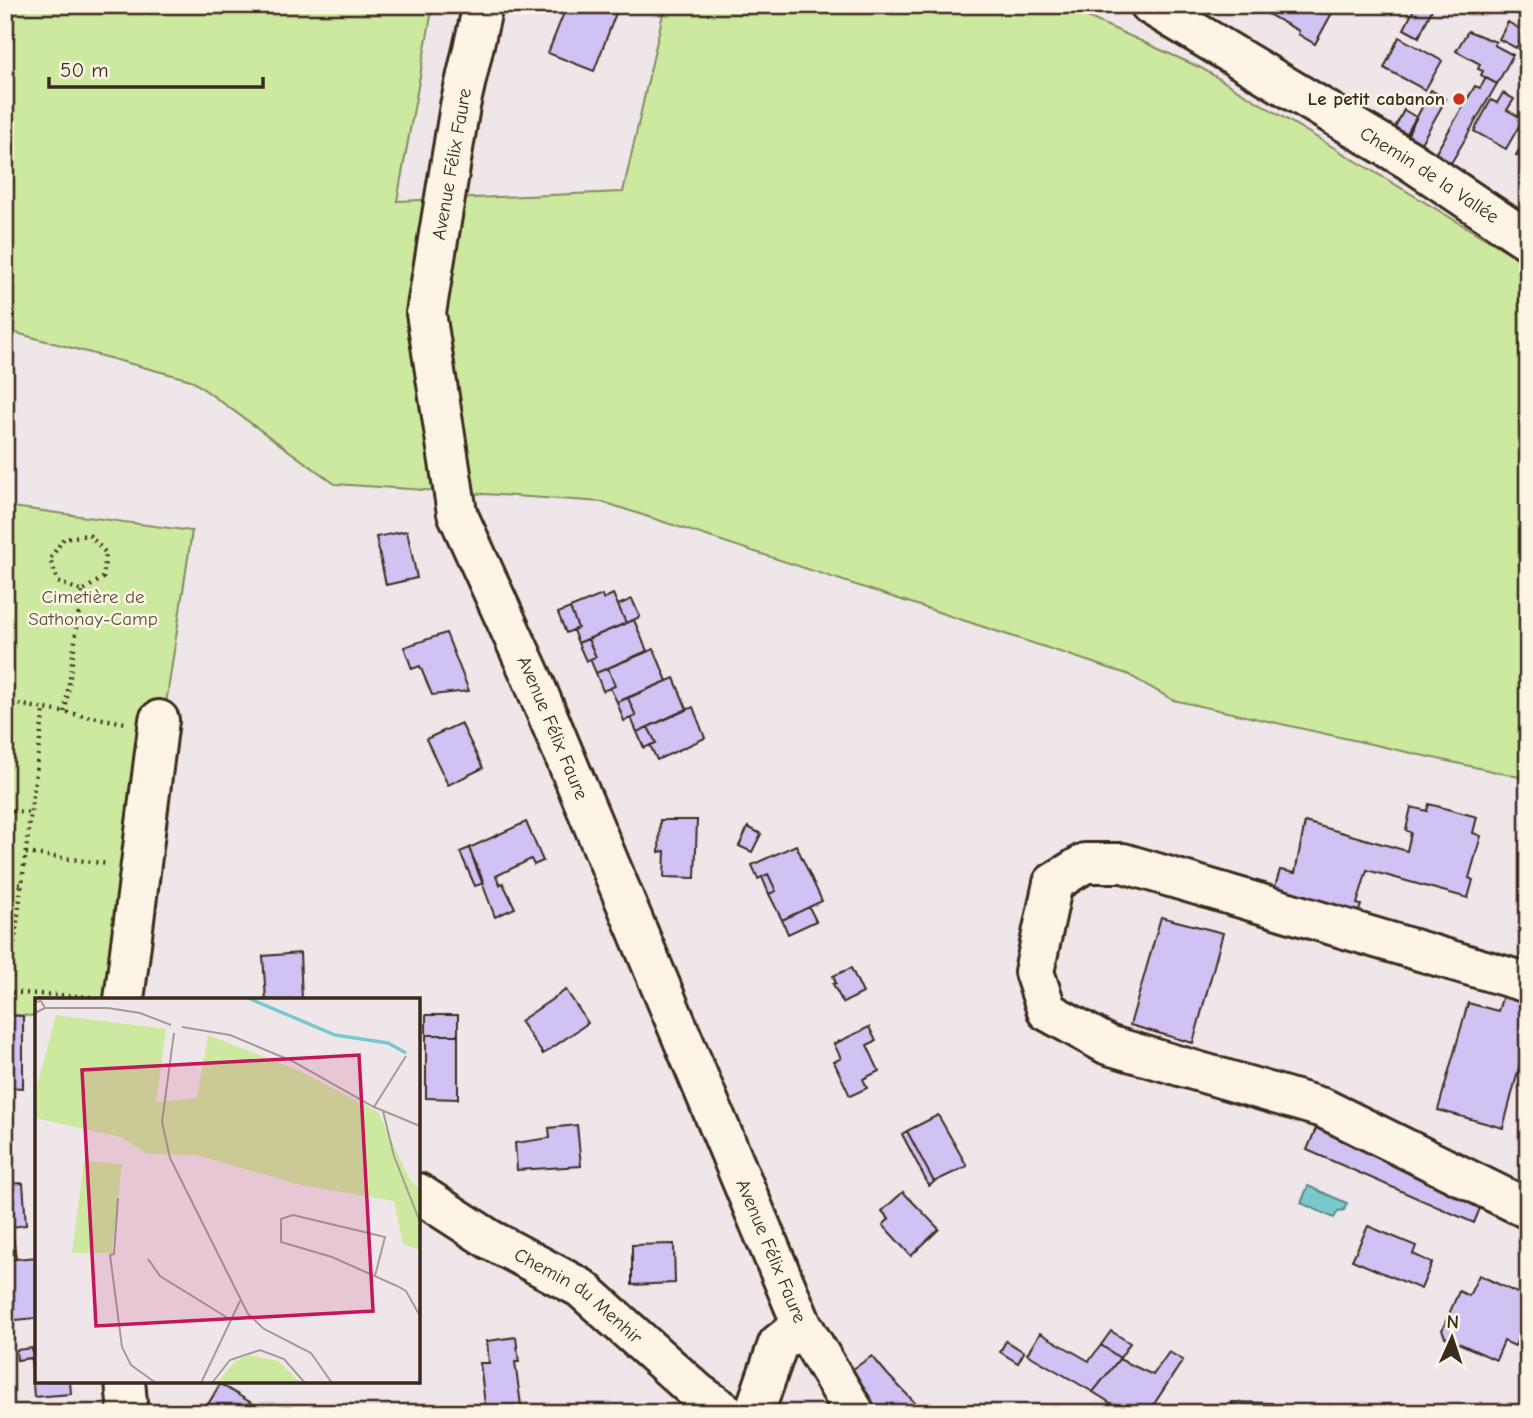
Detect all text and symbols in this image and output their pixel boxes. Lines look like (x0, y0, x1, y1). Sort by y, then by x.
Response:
scale bar (49, 46, 262, 90)
text: 50 m (60, 58, 109, 82)
street label: Avenue Félix Faure (428, 86, 476, 242)
place label: Le petit cabanon (1307, 88, 1445, 110)
marker: Le petit cabanon (1451, 91, 1467, 107)
street label: Chemin de la Vallée (1356, 122, 1503, 228)
park label: Cimetière de Sathonay-Camp (28, 586, 158, 630)
street label: Avenue Félix Faure (513, 653, 593, 803)
inset map (35, 998, 420, 1383)
street label: Avenue Félix Faure (731, 1176, 811, 1326)
street label: Chemin du Menhir (510, 1243, 647, 1349)
north arrow (1418, 1302, 1488, 1372)
text: N (1446, 1311, 1460, 1333)

